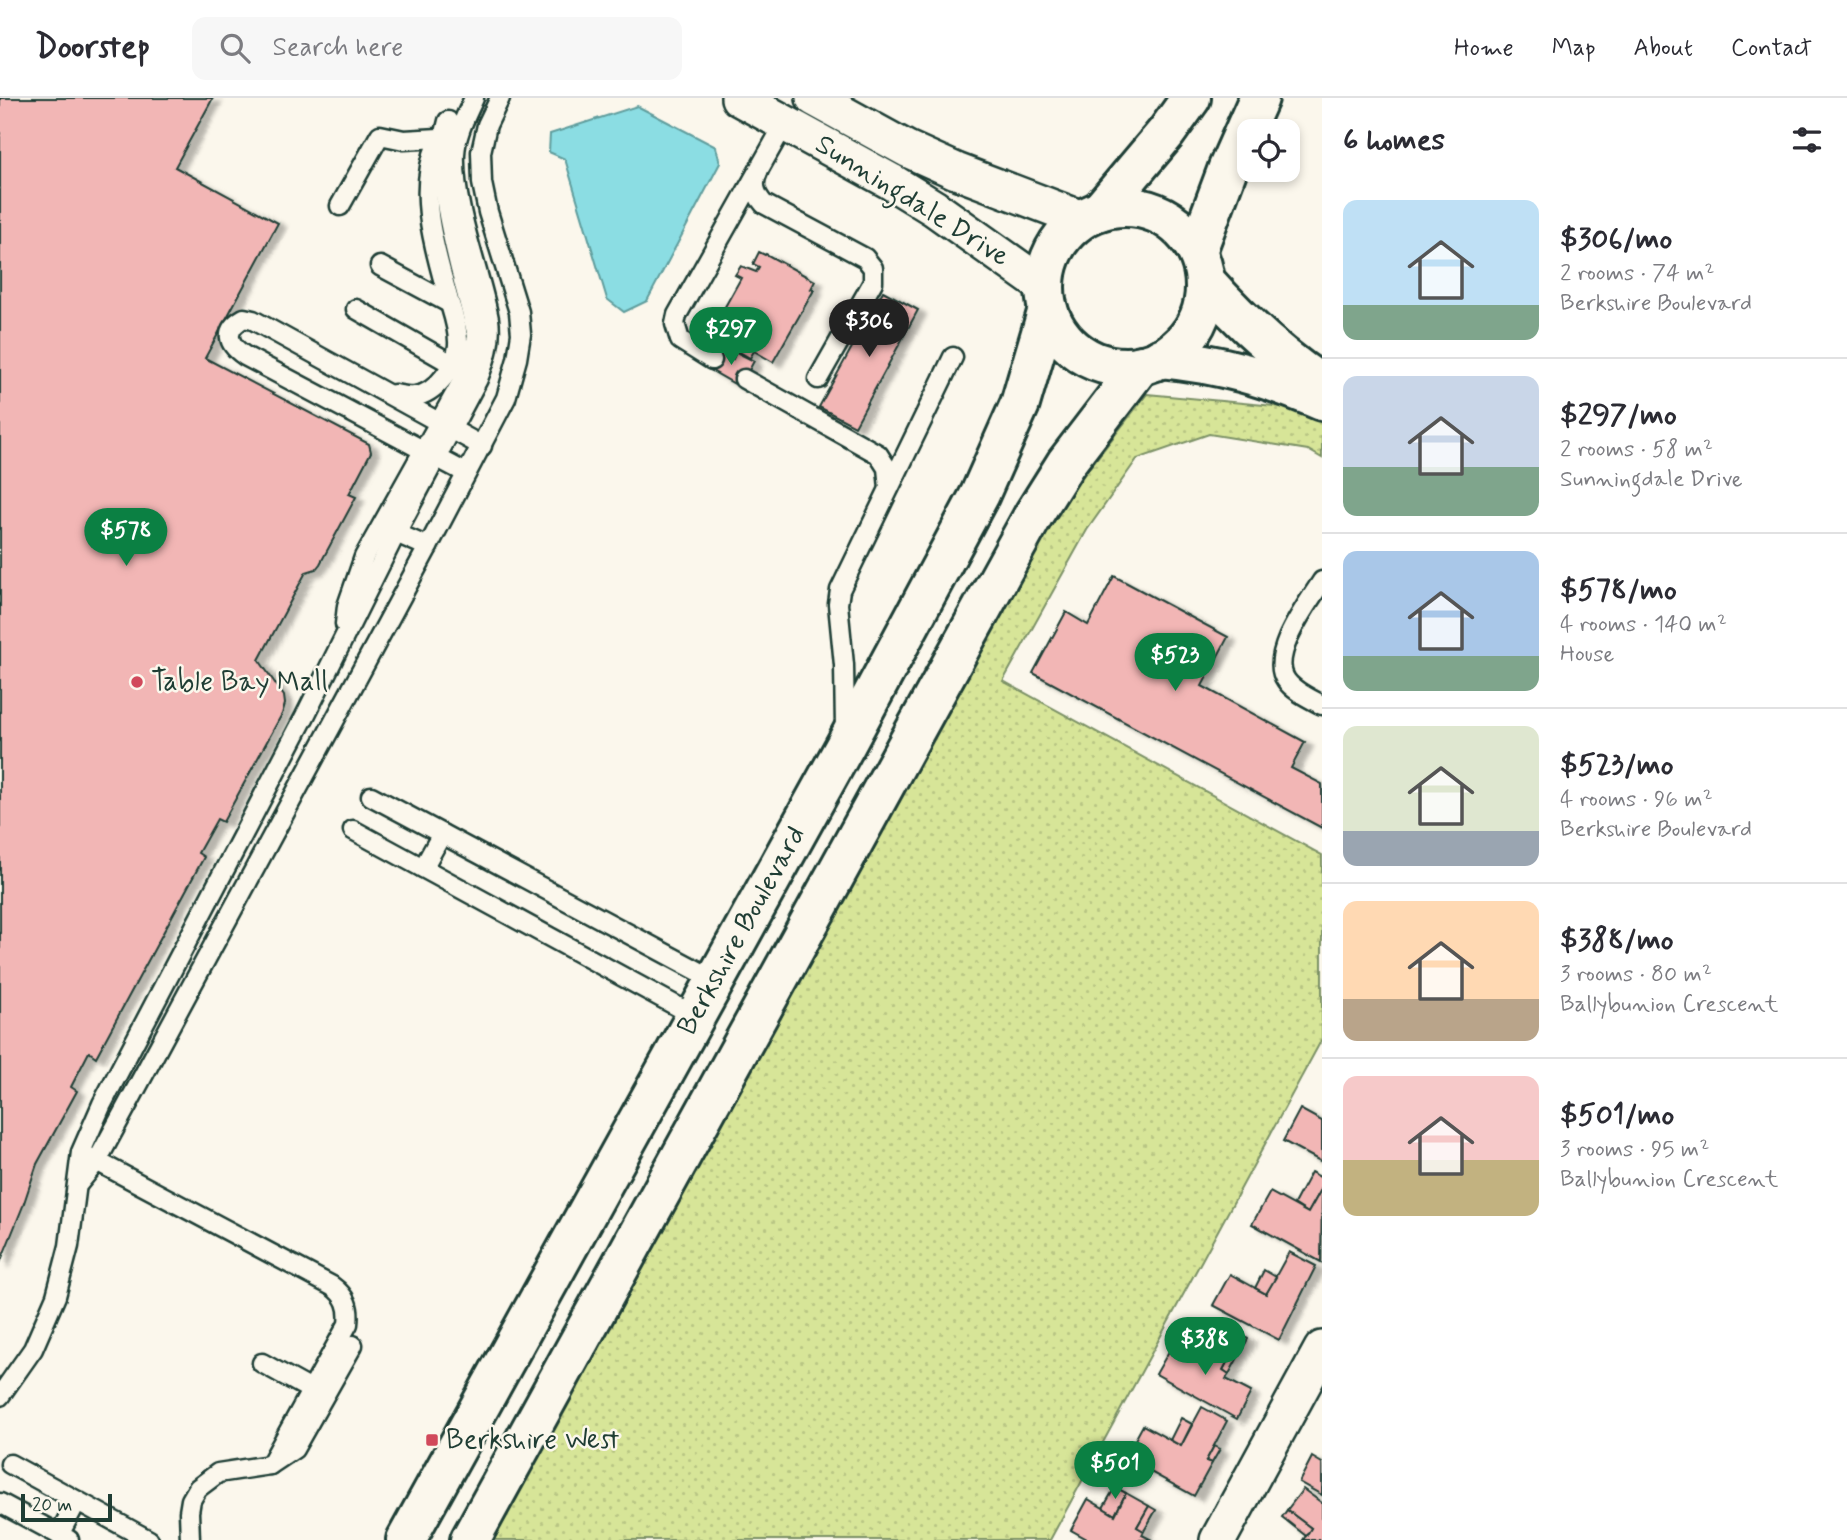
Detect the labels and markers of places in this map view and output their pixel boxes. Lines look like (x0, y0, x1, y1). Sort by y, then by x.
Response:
pin: $306 (828, 300, 910, 359)
pin: $297 (690, 308, 772, 367)
pin: $578 (85, 508, 167, 568)
pin: $523 (1134, 634, 1216, 693)
place label: Table Bay Mall (151, 664, 328, 701)
marker: Table Bay Mall (129, 674, 145, 690)
pin: $388 (1164, 1318, 1246, 1377)
place label: Berkshire West (446, 1422, 620, 1459)
marker: Berkshire West (424, 1432, 440, 1448)
pin: $501 (1074, 1442, 1156, 1501)

